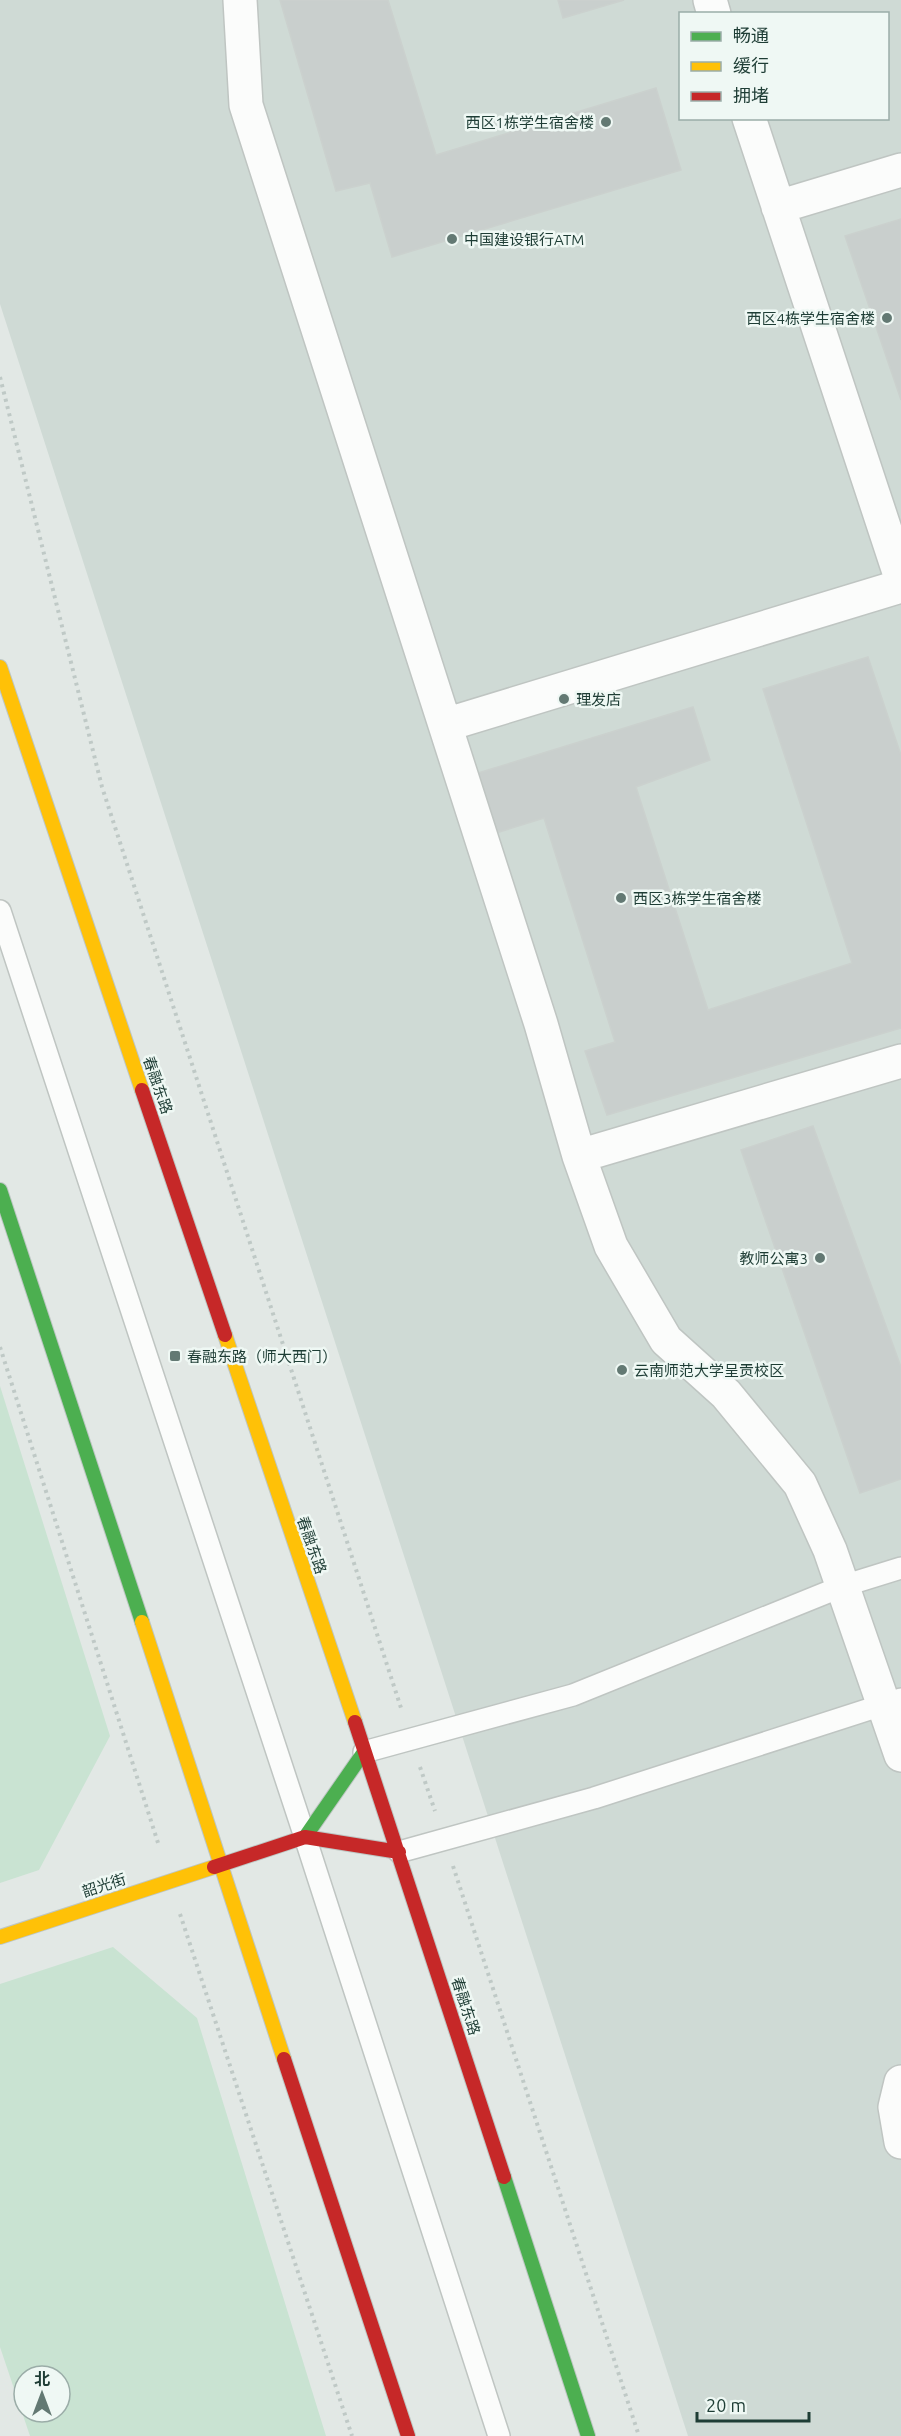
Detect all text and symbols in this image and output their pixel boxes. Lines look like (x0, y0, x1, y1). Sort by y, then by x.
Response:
legend (679, 12, 889, 120)
text: 畅通 (733, 25, 769, 45)
text: 缓行 (733, 55, 769, 75)
text: 拥堵 (733, 85, 769, 105)
place label: 西区1栋学生宿舍楼 (466, 114, 594, 131)
marker: 西区1栋学生宿舍楼 (599, 115, 613, 129)
place label: 中国建设银行ATM (464, 231, 584, 248)
marker: 中国建设银行ATM (445, 232, 459, 246)
place label: 西区4栋学生宿舍楼 (747, 310, 875, 327)
marker: 西区4栋学生宿舍楼 (880, 311, 894, 325)
place label: 理发店 (576, 691, 621, 708)
marker: 理发店 (557, 692, 571, 706)
place label: 西区3栋学生宿舍楼 (633, 890, 761, 907)
marker: 西区3栋学生宿舍楼 (614, 891, 628, 905)
street label: 春融东路 (140, 1054, 176, 1116)
place label: 教师公寓3 (740, 1250, 808, 1267)
marker: 教师公寓3 (813, 1251, 827, 1265)
place label: 春融东路（师大西门） (187, 1348, 337, 1365)
marker: 春融东路（师大西门） (168, 1349, 182, 1363)
place label: 云南师范大学呈贡校区 (634, 1362, 784, 1379)
marker: 云南师范大学呈贡校区 (615, 1363, 629, 1377)
street label: 春融东路 (294, 1514, 330, 1576)
street label: 韶光街 (80, 1870, 128, 1900)
street label: 春融东路 (449, 1975, 483, 2037)
north arrow (12, 2364, 72, 2424)
text: 北 (34, 2370, 50, 2388)
scale bar (697, 2385, 810, 2423)
text: 20 m (706, 2395, 746, 2415)

